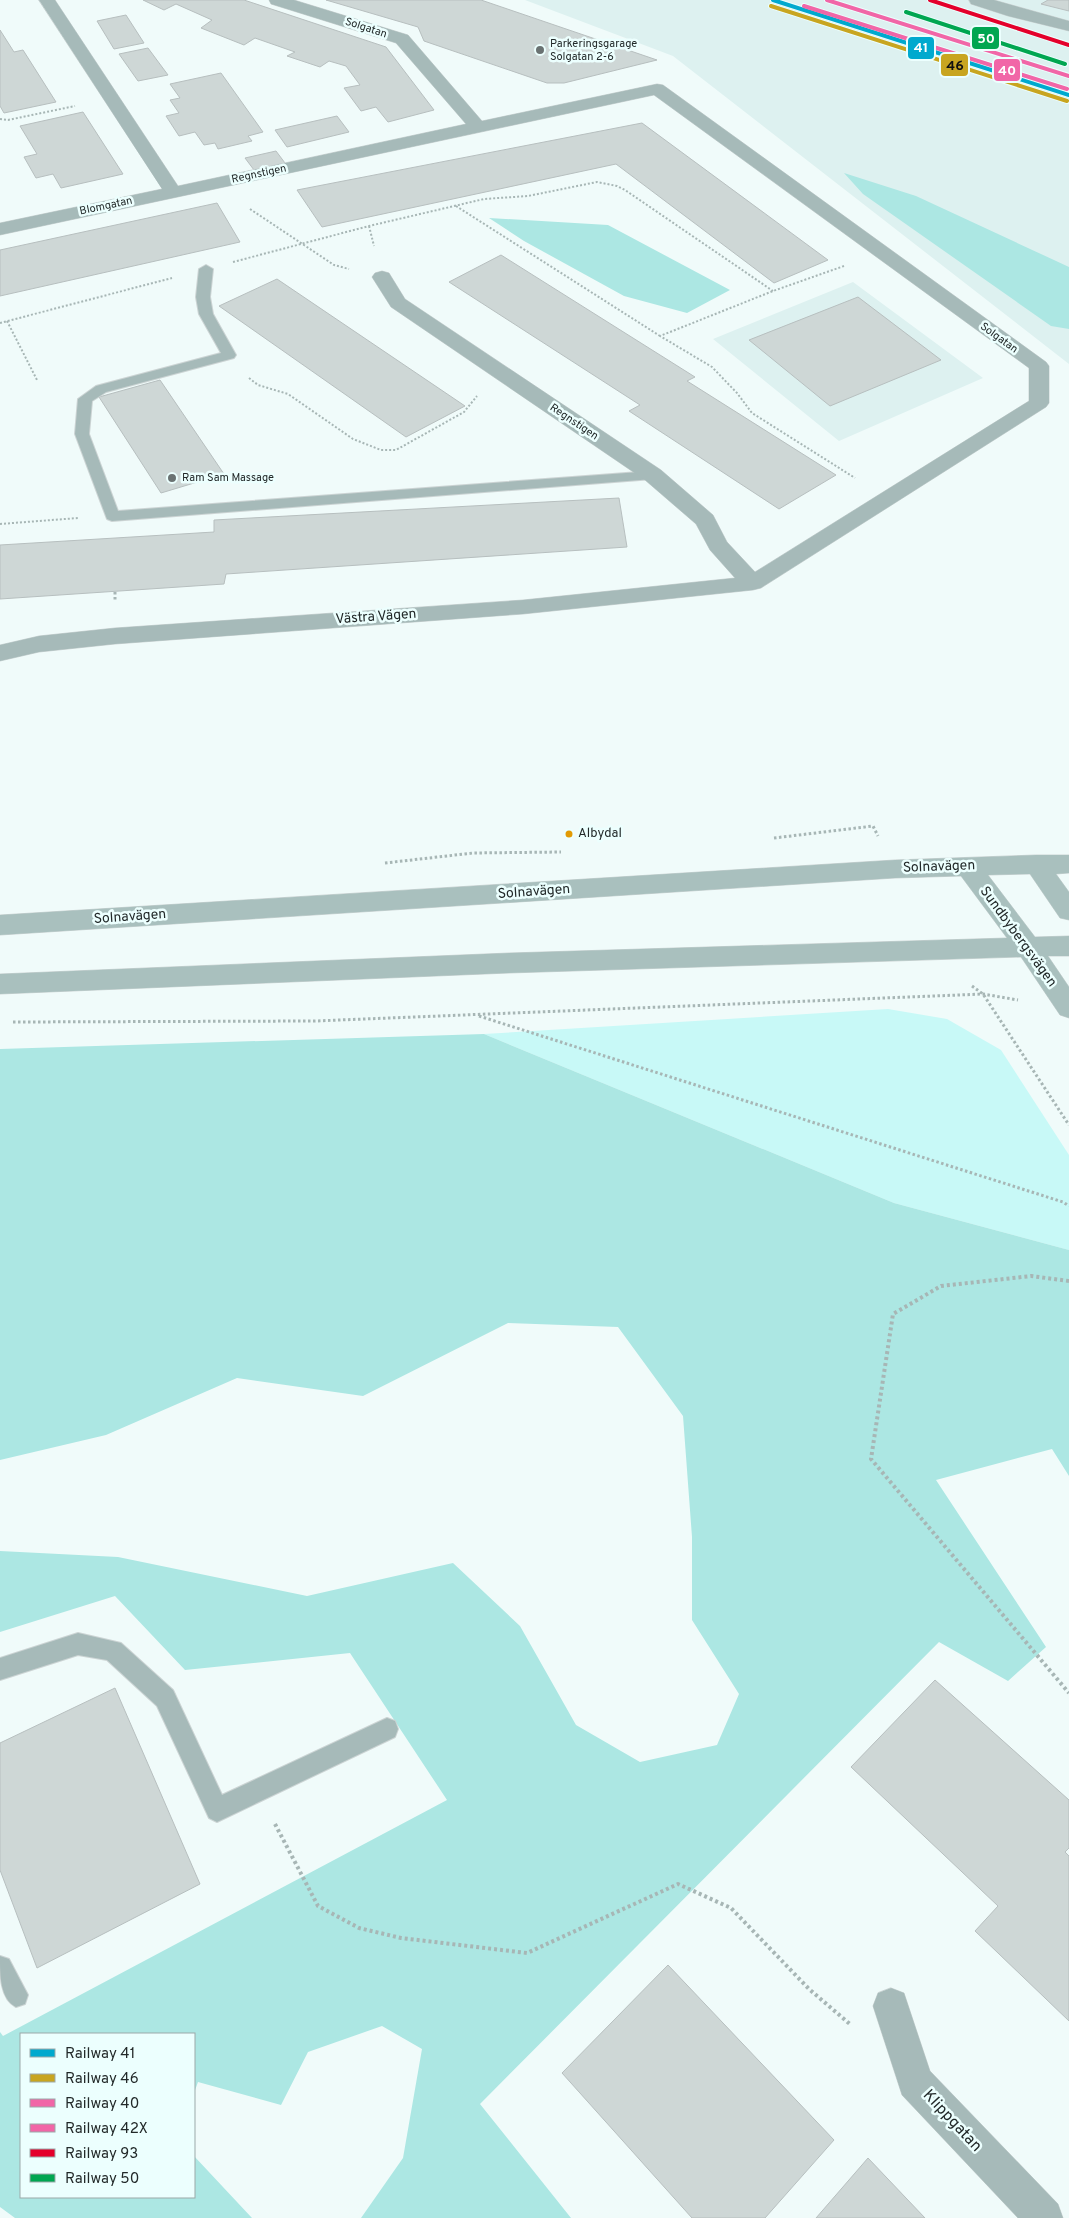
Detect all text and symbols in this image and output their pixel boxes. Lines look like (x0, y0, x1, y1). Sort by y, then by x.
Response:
street label: Solgatan (343, 15, 389, 41)
line badge: 50 (971, 26, 1000, 50)
text: 50 (977, 31, 995, 48)
line badge: 41 (907, 36, 935, 60)
place label: Parkeringsgarage Solgatan 2-6 (550, 37, 637, 64)
text: 41 (914, 40, 928, 57)
marker: Parkeringsgarage Solgatan 2-6 (534, 44, 546, 56)
line badge: 46 (940, 53, 969, 77)
text: 46 (946, 58, 964, 75)
line badge: 40 (993, 58, 1021, 82)
text: 40 (998, 63, 1016, 80)
street label: Regnstigen (230, 161, 288, 187)
street label: Blomgatan (78, 194, 134, 218)
street label: Solgatan (977, 320, 1021, 356)
street label: Regnstigen (547, 401, 601, 443)
place label: Ram Sam Massage (182, 471, 274, 485)
marker: Ram Sam Massage (166, 472, 178, 484)
street label: Västra Vägen (335, 606, 417, 628)
place label: Albydal (578, 826, 622, 842)
marker: Albydal (564, 829, 574, 839)
street label: Solnavägen (902, 857, 976, 877)
street label: Solnavägen (497, 881, 571, 903)
street label: Sundbybergsvägen (976, 883, 1060, 991)
street label: Solnavägen (93, 906, 167, 928)
legend (20, 2033, 195, 2198)
text: Railway 41 (65, 2045, 135, 2064)
text: Railway 46 (65, 2070, 139, 2089)
street label: Klippgatan (918, 2086, 986, 2156)
text: Railway 40 (65, 2095, 139, 2114)
text: Railway 42X (65, 2120, 148, 2139)
text: Railway 93 (65, 2145, 138, 2164)
text: Railway 50 (65, 2170, 139, 2189)

